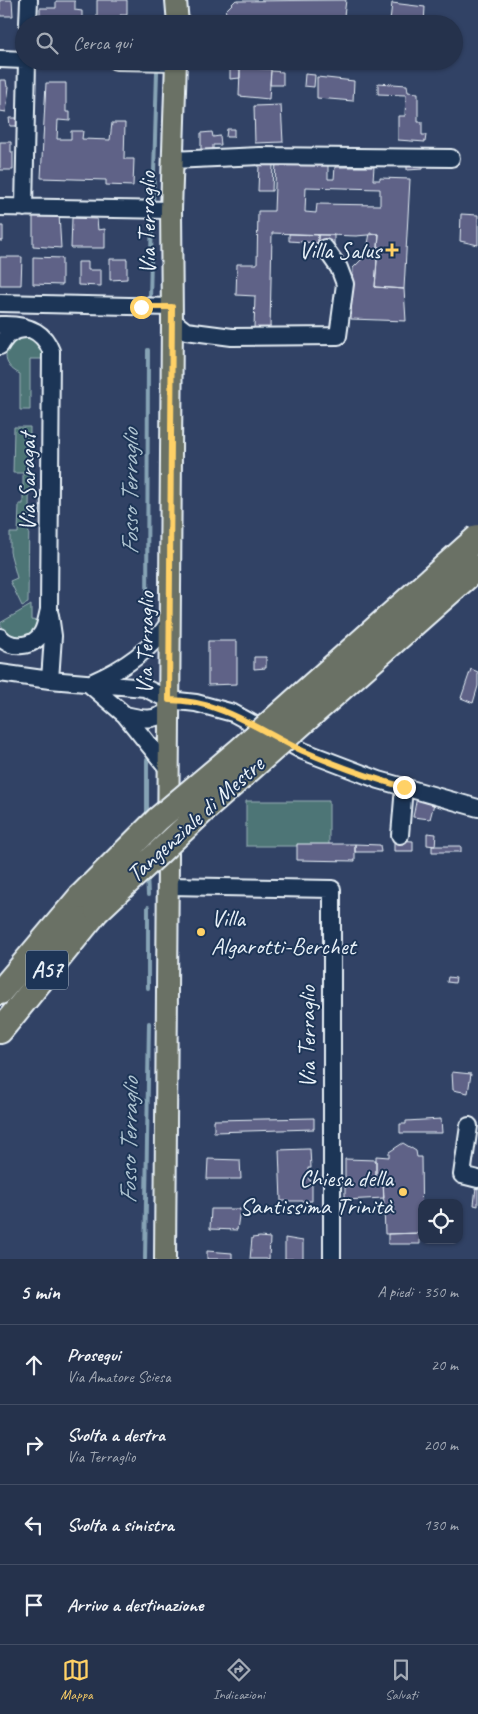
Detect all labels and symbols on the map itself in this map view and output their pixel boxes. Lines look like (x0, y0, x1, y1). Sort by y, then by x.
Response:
street label: Via Terraglio (132, 170, 162, 274)
place label: Villa Salus (299, 235, 384, 265)
marker: Villa Salus (385, 243, 399, 257)
route start (130, 296, 153, 319)
water label: Fosso Terraglio (114, 426, 146, 555)
street label: Via Saragat (12, 430, 42, 531)
street label: Via Terraglio (129, 590, 161, 695)
street label: Tangenziale di Mestre (120, 748, 272, 889)
route end (393, 776, 416, 799)
place label: Villa Algarotti-Berchet (211, 903, 357, 961)
marker: Villa Algarotti-Berchet (195, 926, 207, 938)
road number: A57 (26, 950, 68, 990)
street label: Via Terraglio (292, 984, 322, 1088)
water label: Fosso Terraglio (112, 1075, 146, 1204)
place label: Chiesa della Santissima Trinità (239, 1163, 395, 1221)
marker: Chiesa della Santissima Trinità (397, 1186, 409, 1198)

